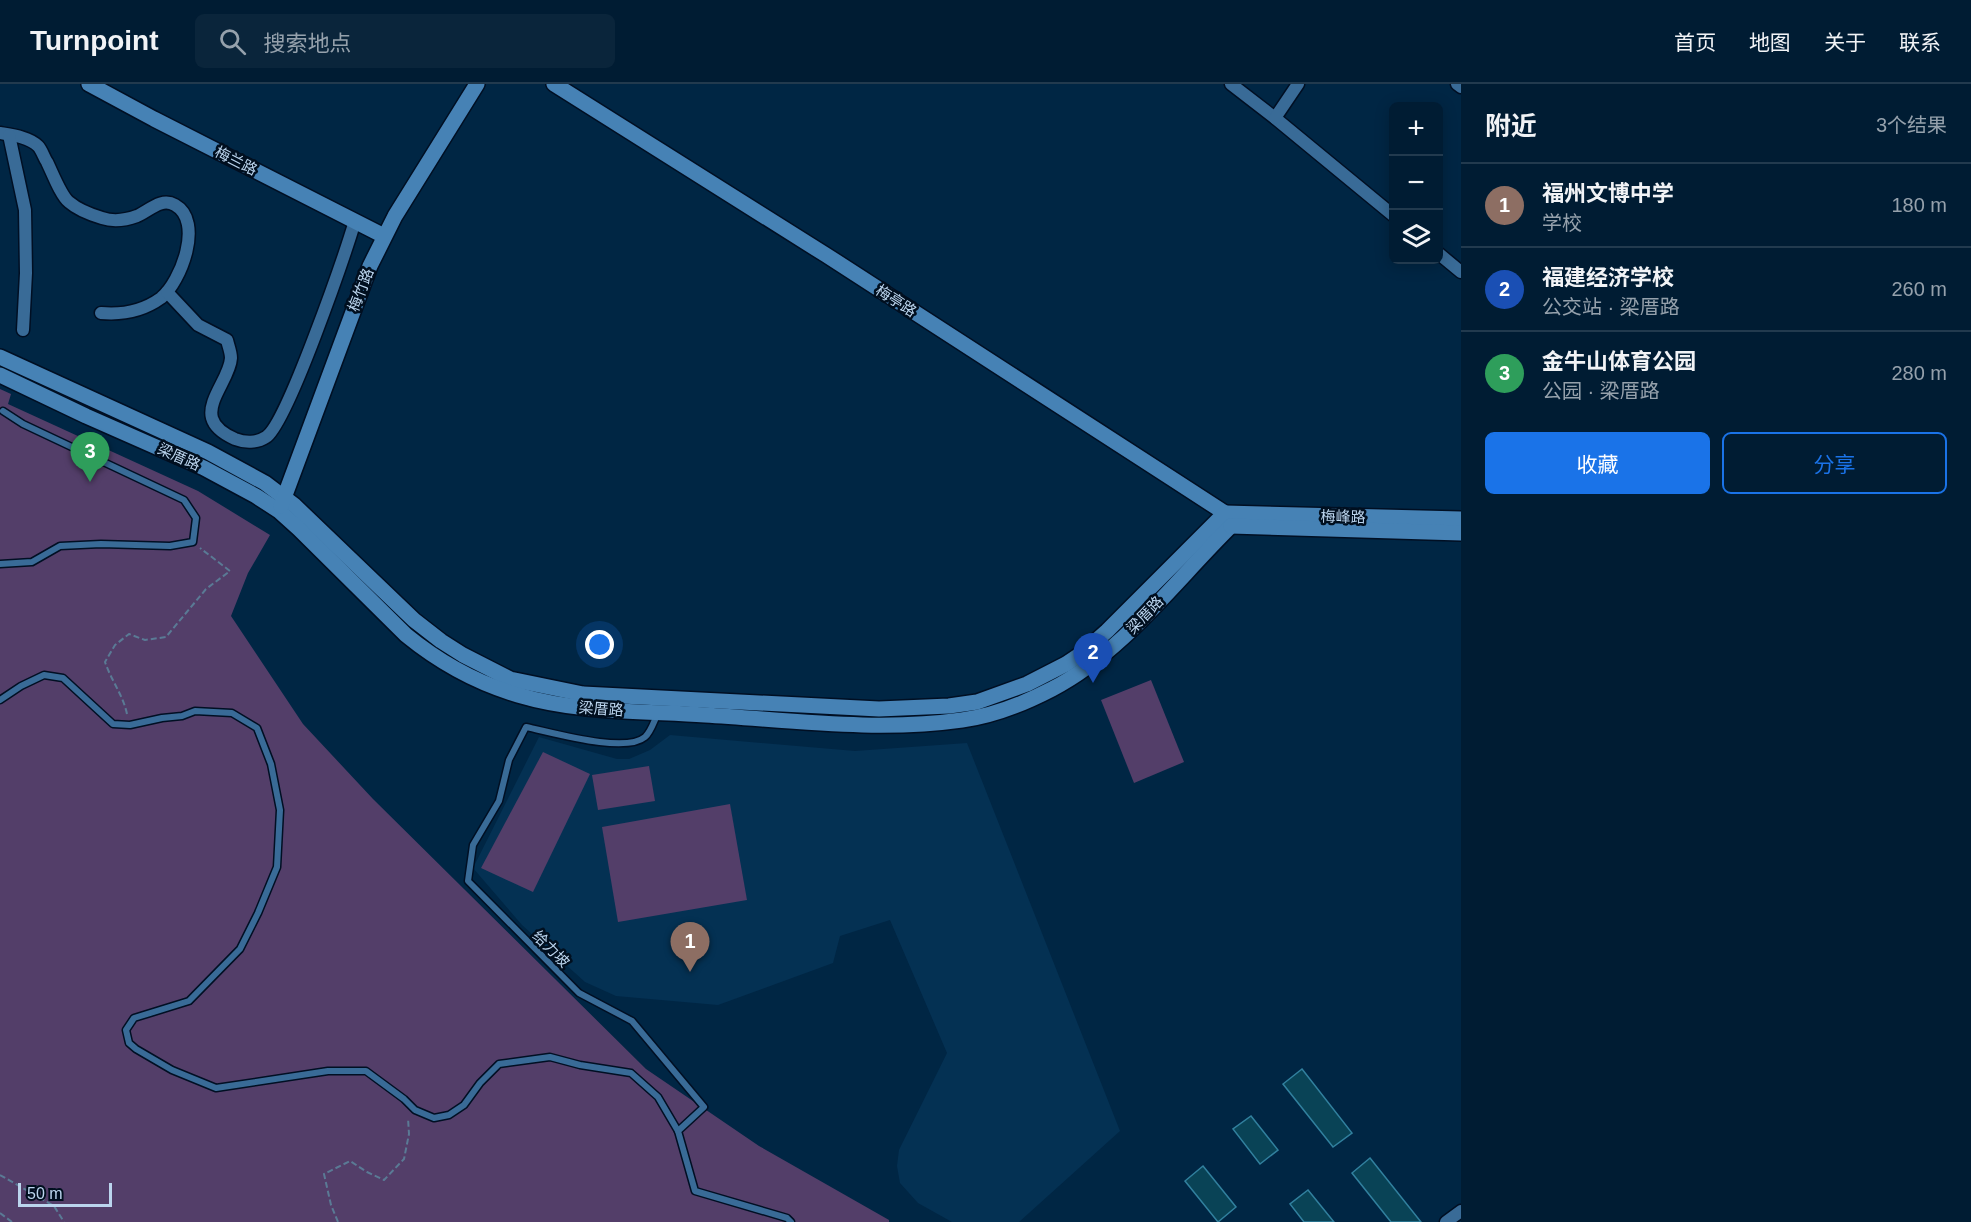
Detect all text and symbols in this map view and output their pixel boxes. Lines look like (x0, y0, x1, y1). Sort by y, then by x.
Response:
search box (195, 14, 615, 68)
text: Turnpoint (30, 25, 159, 56)
icon: search (216, 25, 249, 58)
text: 搜索地点 (264, 31, 352, 56)
text: 首页 (1674, 31, 1716, 54)
text: 地图 (1749, 31, 1791, 54)
text: 关于 (1824, 31, 1866, 54)
text: 联系 (1899, 31, 1941, 54)
map controls (1389, 102, 1443, 264)
button: + (1389, 102, 1443, 156)
text: 附近 (1485, 111, 1537, 141)
text: 3个结果 (1876, 114, 1947, 136)
street label: 梅兰路 (212, 143, 260, 178)
button: − (1389, 156, 1443, 210)
text: 福州文博中学 (1542, 181, 1674, 206)
text: 1 (1499, 194, 1510, 216)
text: 180 m (1891, 194, 1947, 216)
button: layers (1389, 210, 1443, 264)
text: 学校 (1542, 212, 1582, 234)
text: 福建经济学校 (1542, 265, 1674, 290)
street label: 梅竹路 (345, 266, 377, 314)
text: 2 (1499, 278, 1510, 300)
text: 260 m (1891, 278, 1947, 300)
street label: 梅亭路 (873, 281, 920, 320)
text: 公交站 · 梁厝路 (1542, 296, 1680, 318)
text: 金牛山体育公园 (1542, 349, 1696, 374)
text: 3 (1499, 362, 1510, 384)
text: 280 m (1891, 362, 1947, 384)
text: 公园 · 梁厝路 (1542, 380, 1660, 402)
pin: 3 (70, 432, 110, 482)
button: 收藏 (1485, 432, 1710, 494)
button: 分享 (1722, 432, 1947, 494)
street label: 梁厝路 (155, 440, 203, 473)
street label: 梅峰路 (1320, 508, 1366, 525)
street label: 梁厝路 (1123, 593, 1166, 637)
your location (585, 630, 614, 659)
pin: 2 (1074, 634, 1112, 683)
street label: 梁厝路 (578, 698, 624, 719)
pin: 1 (670, 922, 710, 972)
street label: 给力坡 (529, 927, 573, 971)
scale bar (18, 1180, 112, 1208)
text: 50 m (27, 1185, 63, 1202)

